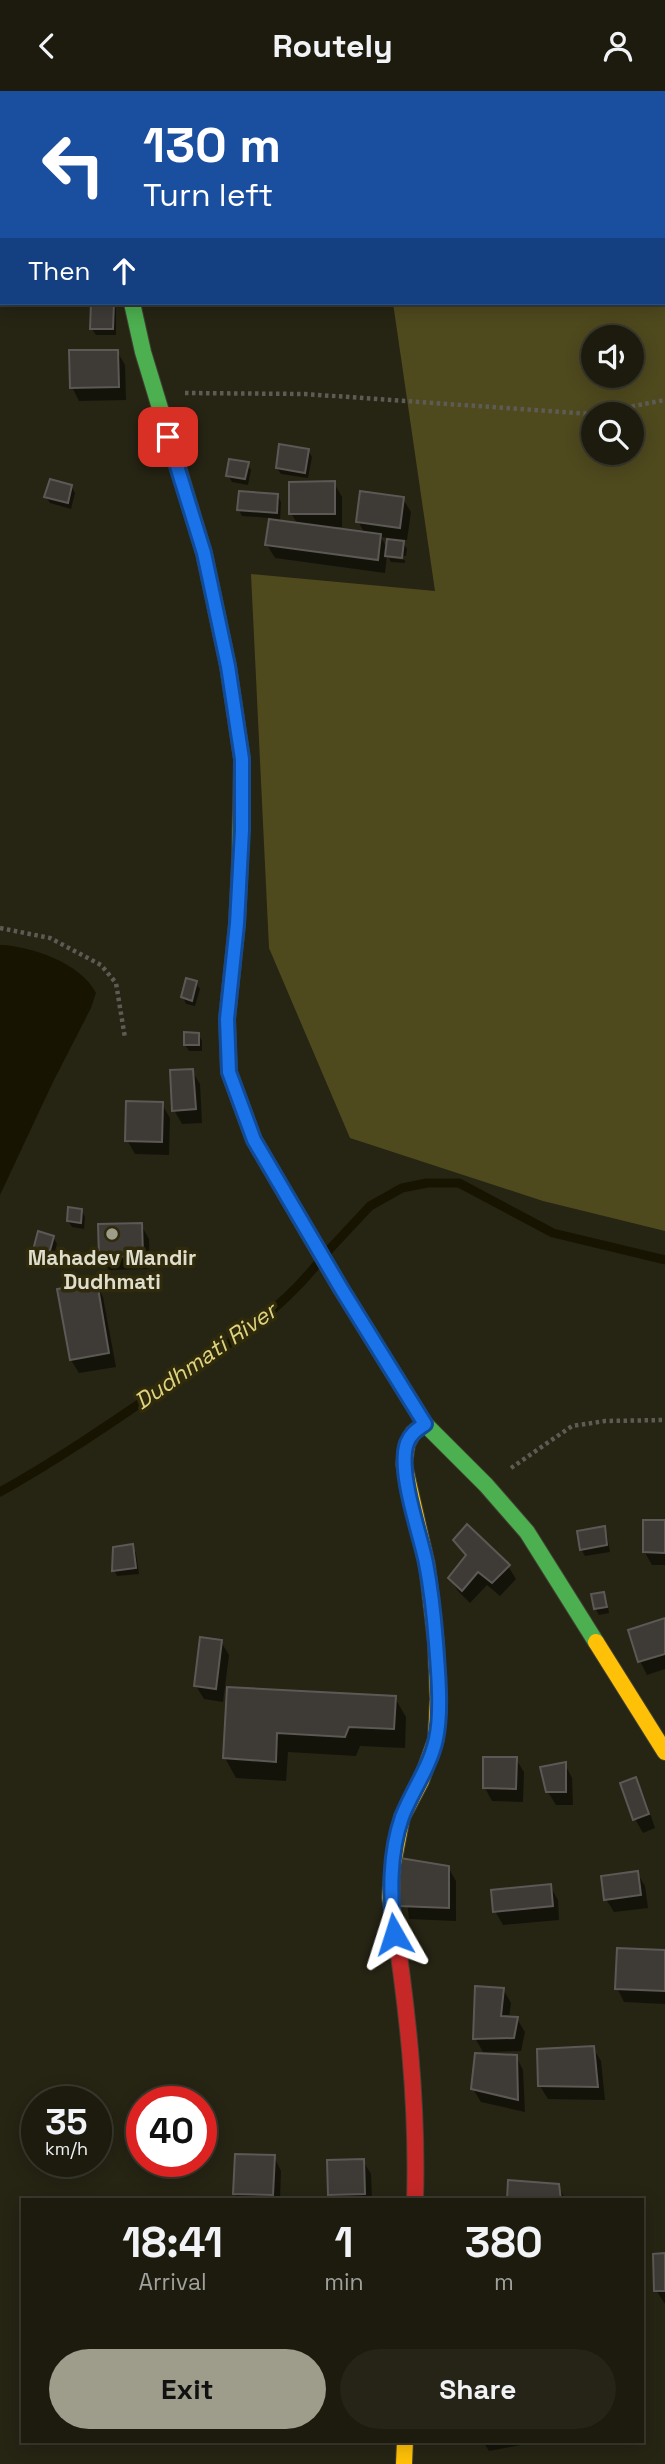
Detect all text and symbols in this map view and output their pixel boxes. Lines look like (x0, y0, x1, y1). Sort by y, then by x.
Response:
text: Routely (272, 26, 393, 66)
icon: back (28, 27, 66, 65)
icon: person (599, 27, 637, 65)
text: 130 m (143, 114, 281, 176)
icon: left (28, 119, 119, 210)
text: Turn left (143, 175, 273, 215)
icon: ahead (105, 252, 143, 290)
text: Then (28, 254, 91, 288)
map controls (581, 325, 644, 465)
button: sound (581, 325, 644, 388)
button: search (581, 402, 644, 465)
pin (138, 407, 198, 467)
icon: arrive (149, 418, 187, 456)
marker: Mahadev Mandir Dudhmati (104, 1226, 120, 1242)
place label: Mahadev Mandir Dudhmati (28, 1244, 196, 1295)
water label: Dudhmati River (128, 1294, 284, 1416)
position arrow (357, 1897, 431, 1971)
speed limit sign: 40 (126, 2086, 217, 2177)
text: 35 (45, 2100, 88, 2144)
text: km/h (45, 2137, 88, 2160)
text: 18:41 (122, 2216, 223, 2269)
text: 1 (334, 2216, 353, 2269)
text: 380 (465, 2216, 543, 2269)
text: Arrival (138, 2267, 207, 2297)
text: min (324, 2267, 364, 2297)
text: m (494, 2267, 514, 2297)
button: Exit (49, 2349, 326, 2429)
button: Share (340, 2349, 616, 2429)

